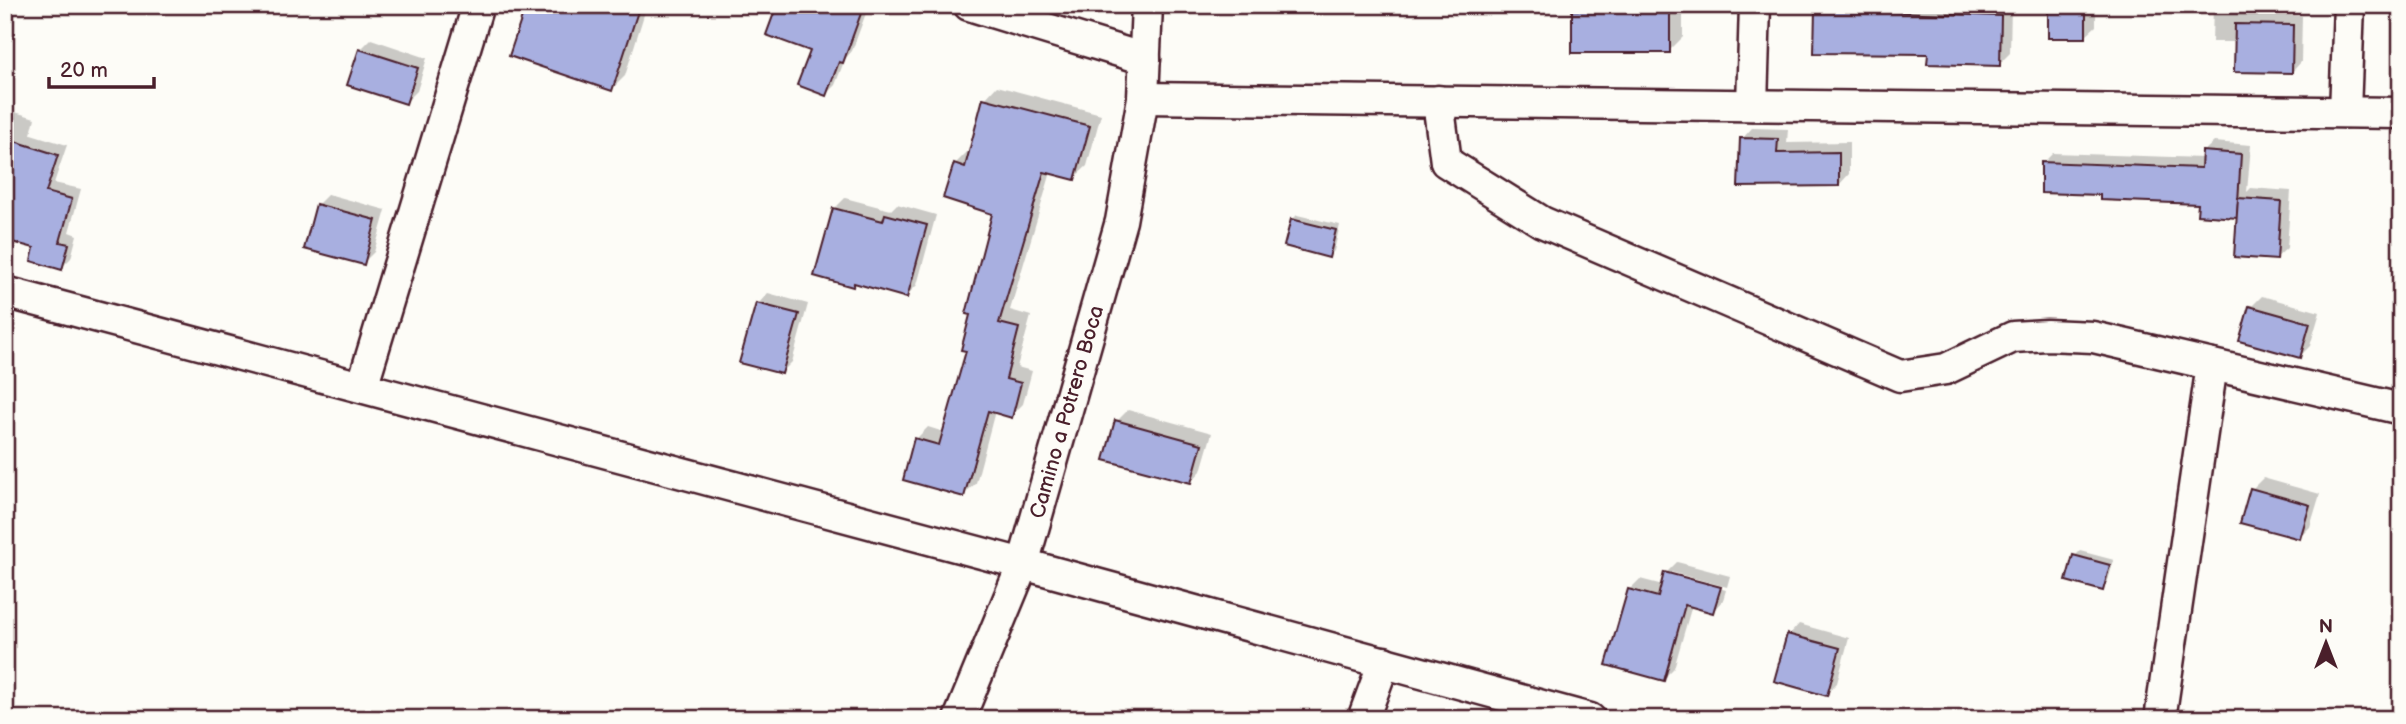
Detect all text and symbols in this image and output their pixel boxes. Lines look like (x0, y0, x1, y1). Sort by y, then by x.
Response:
scale bar (49, 46, 154, 90)
text: 20 m (60, 58, 108, 83)
street label: Camino a Potrero Boca (1024, 302, 1109, 521)
north arrow (2290, 608, 2360, 678)
text: N (2319, 616, 2333, 639)

